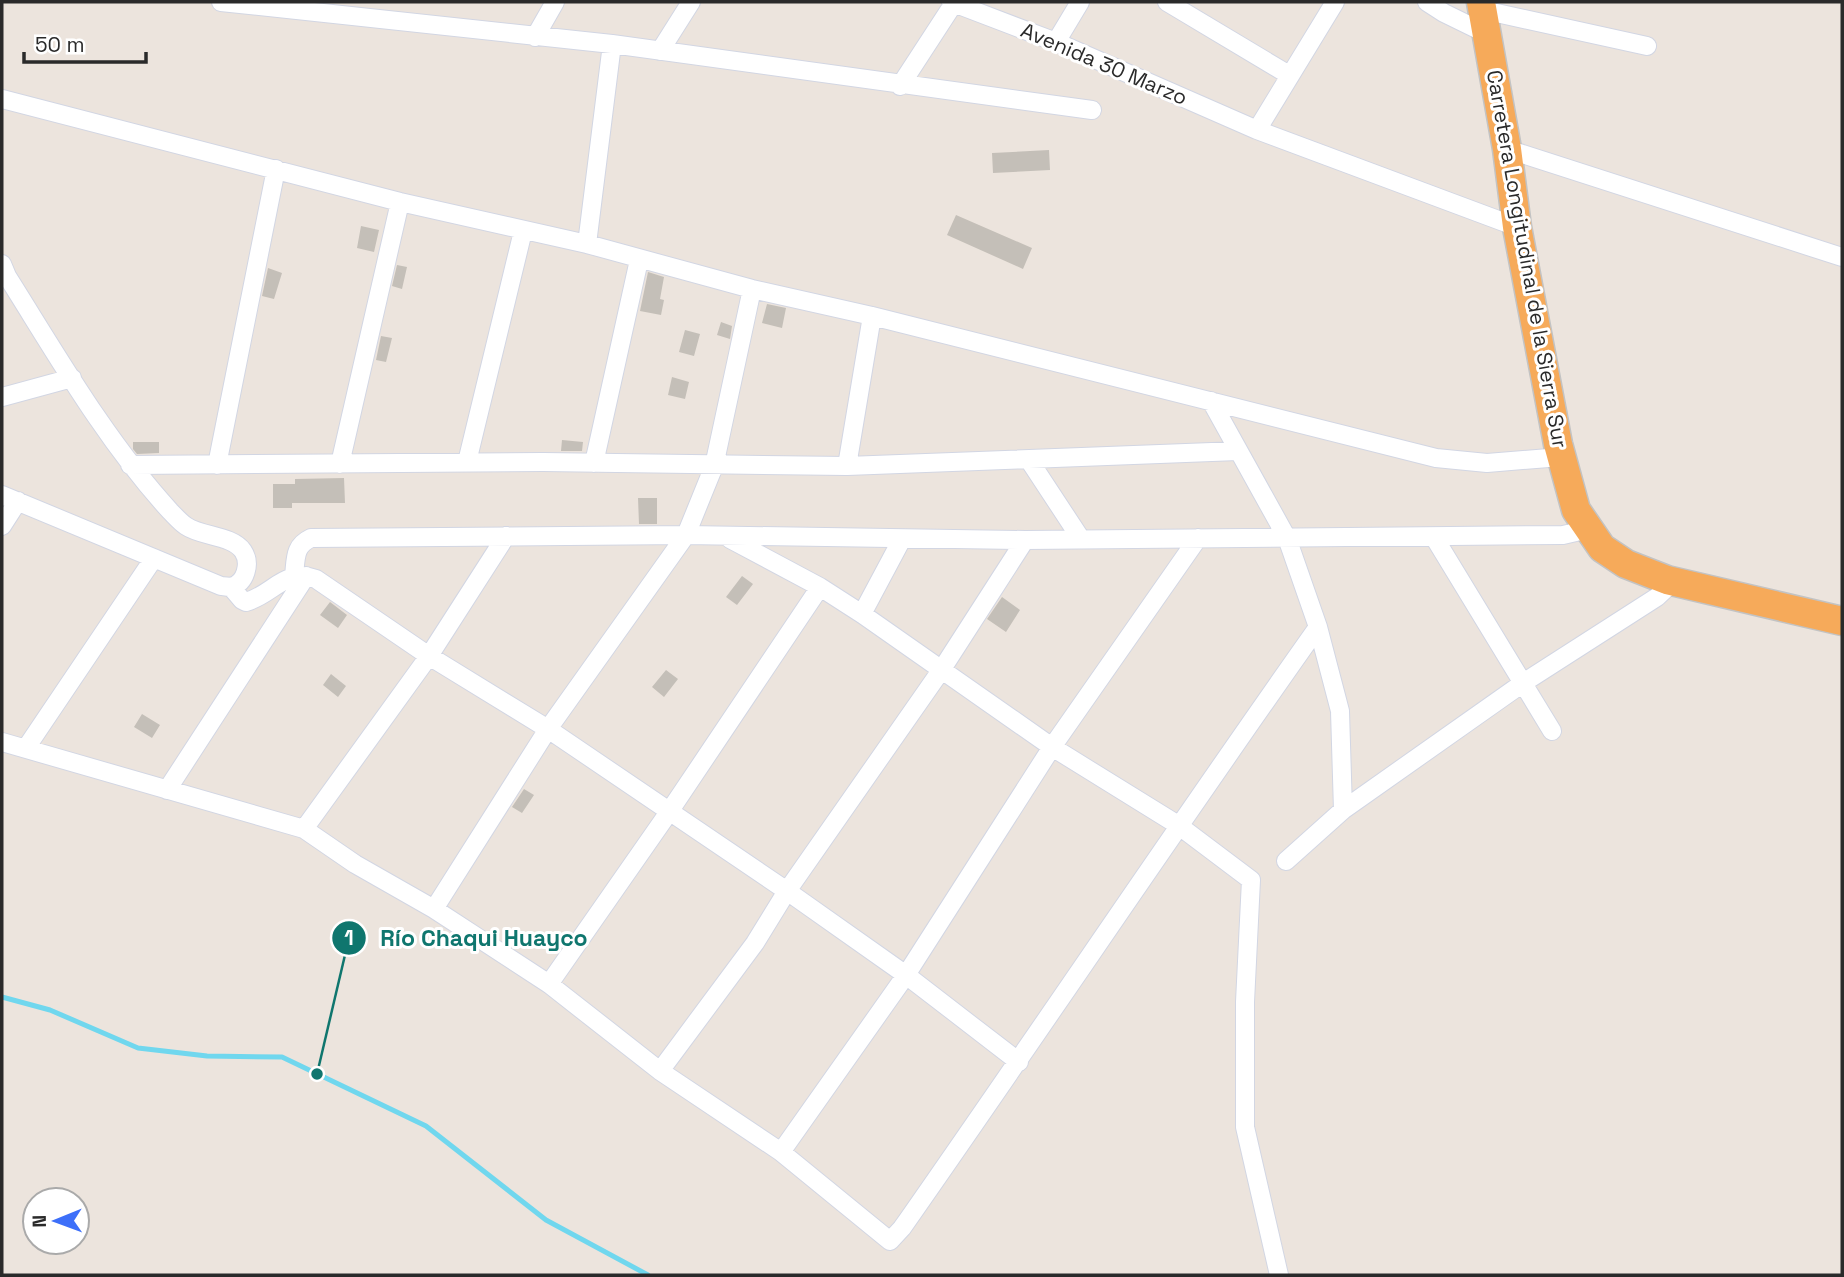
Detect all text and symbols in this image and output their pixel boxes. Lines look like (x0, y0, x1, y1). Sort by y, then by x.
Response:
street label: Avenida 30 Marzo (1017, 16, 1192, 111)
scale bar (24, 21, 147, 65)
text: 50 m (35, 31, 85, 58)
street label: Carretera Longitudinal de la Sierra Sur (1481, 68, 1574, 450)
callout: Río Chaqui Huayco (331, 916, 602, 960)
text: Río Chaqui Huayco (380, 923, 588, 953)
text: 1 (344, 924, 354, 951)
north arrow (21, 1186, 91, 1256)
text: N (27, 1215, 52, 1228)

